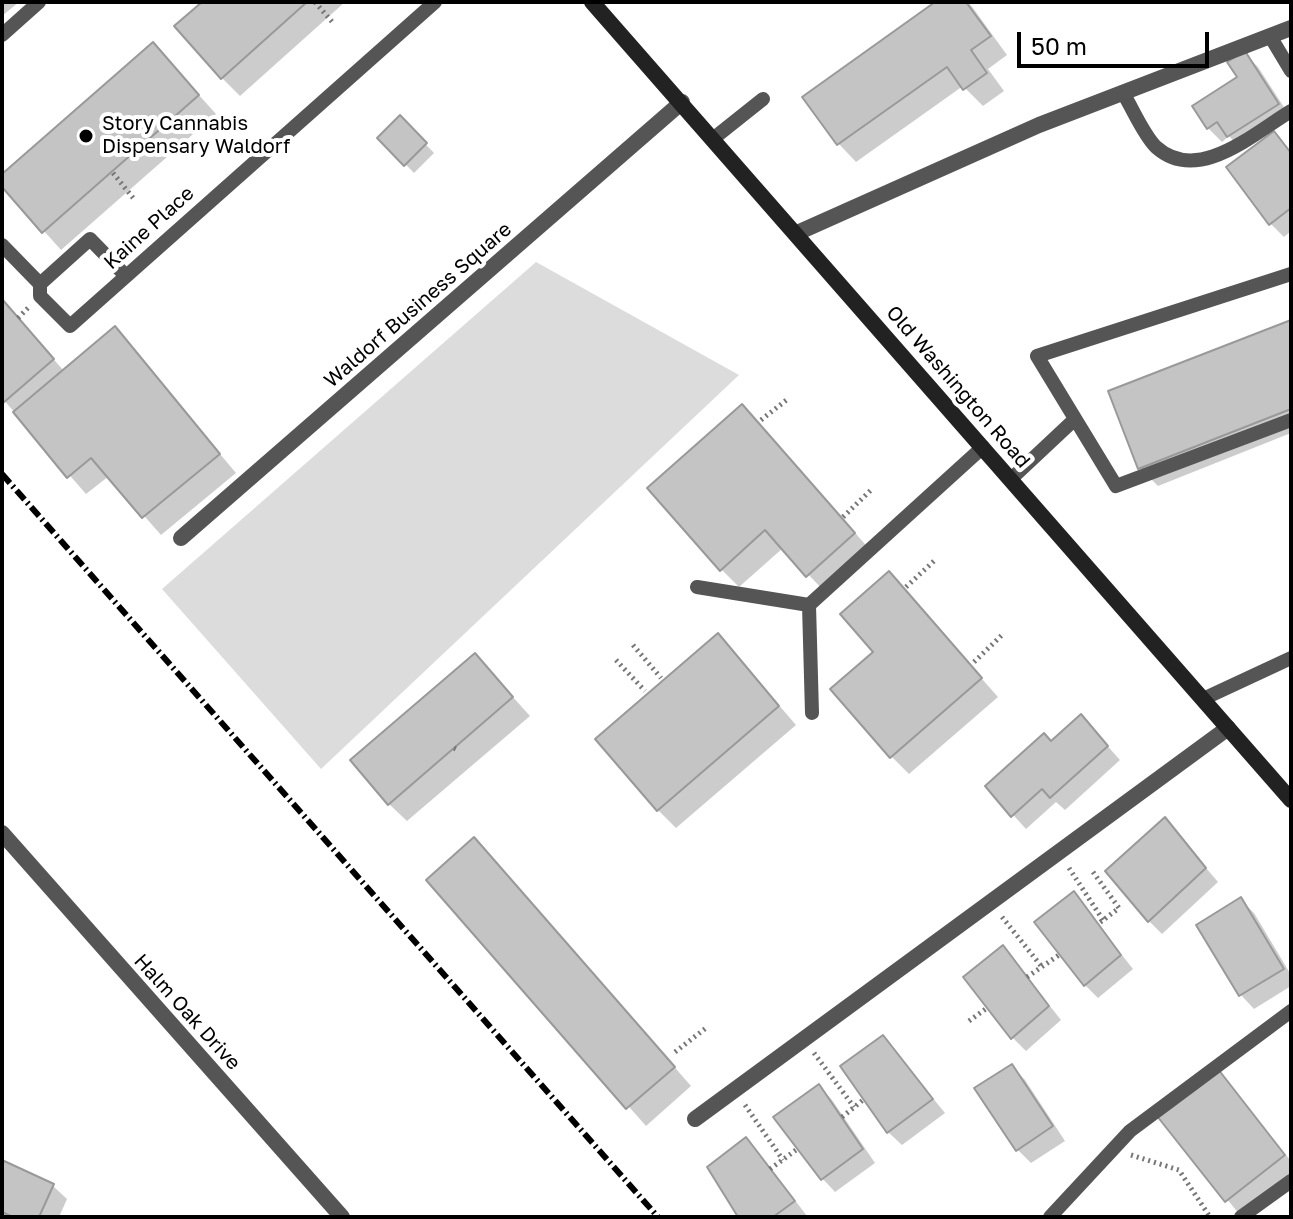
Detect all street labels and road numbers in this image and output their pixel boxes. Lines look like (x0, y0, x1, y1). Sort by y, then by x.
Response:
street label: Kaine Place (99, 181, 199, 275)
street label: Waldorf Business Square (320, 217, 516, 393)
street label: Old Washington Road (881, 301, 1035, 473)
street label: Halm Oak Drive (129, 949, 245, 1075)

